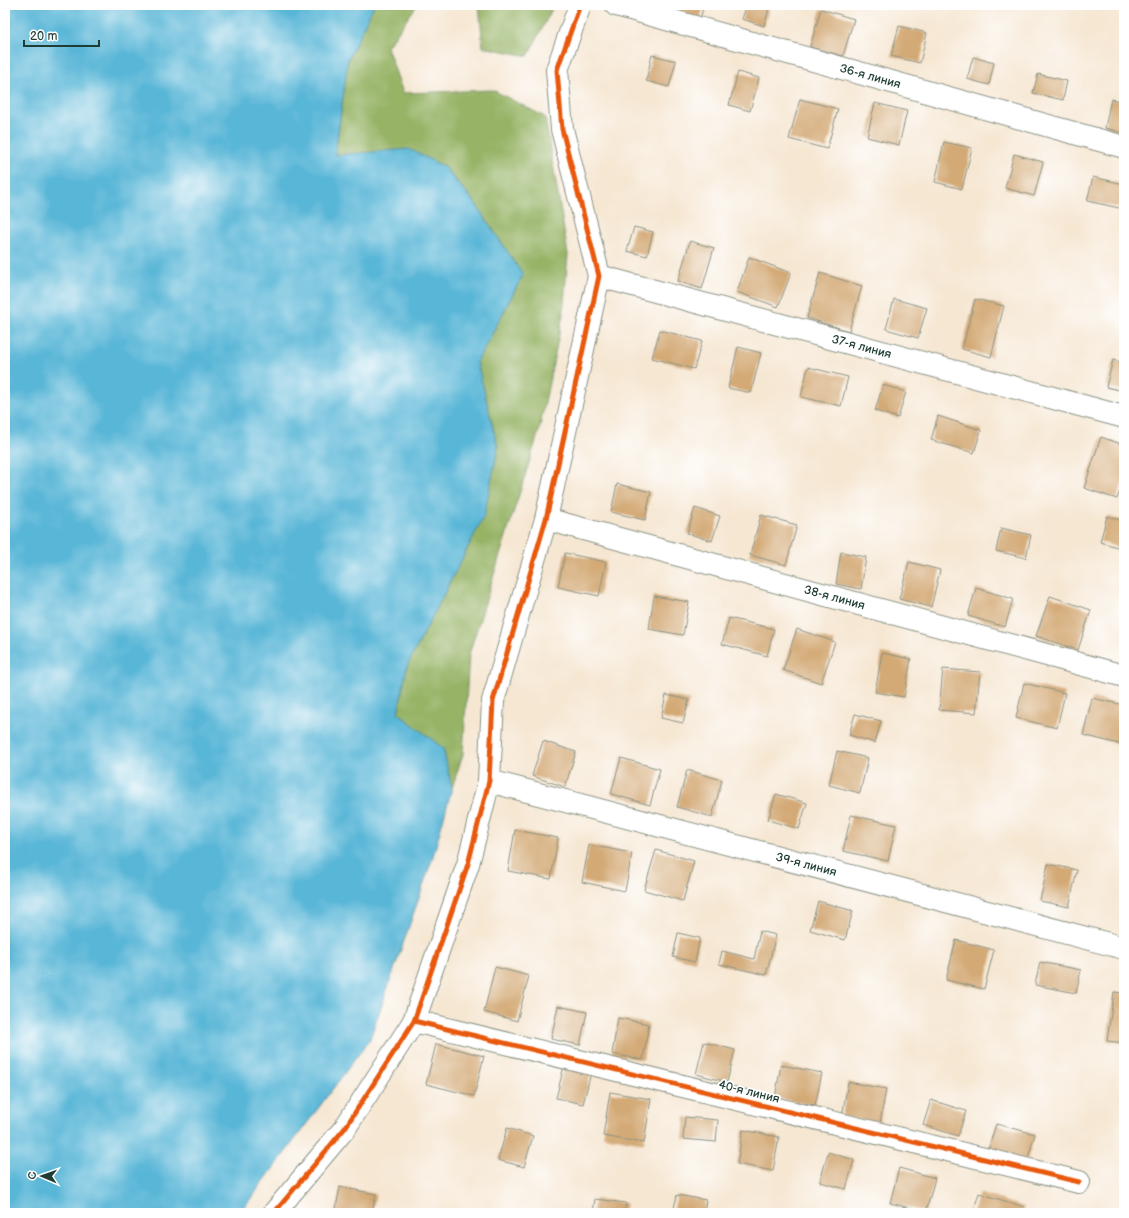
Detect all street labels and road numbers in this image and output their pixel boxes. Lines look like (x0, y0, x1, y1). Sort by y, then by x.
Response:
street label: 36-я линия (838, 60, 903, 92)
street label: 37-я линия (830, 331, 894, 362)
street label: 38-я линия (802, 582, 867, 613)
street label: 39-я линия (774, 849, 839, 880)
street label: 40-я линия (717, 1077, 781, 1107)

